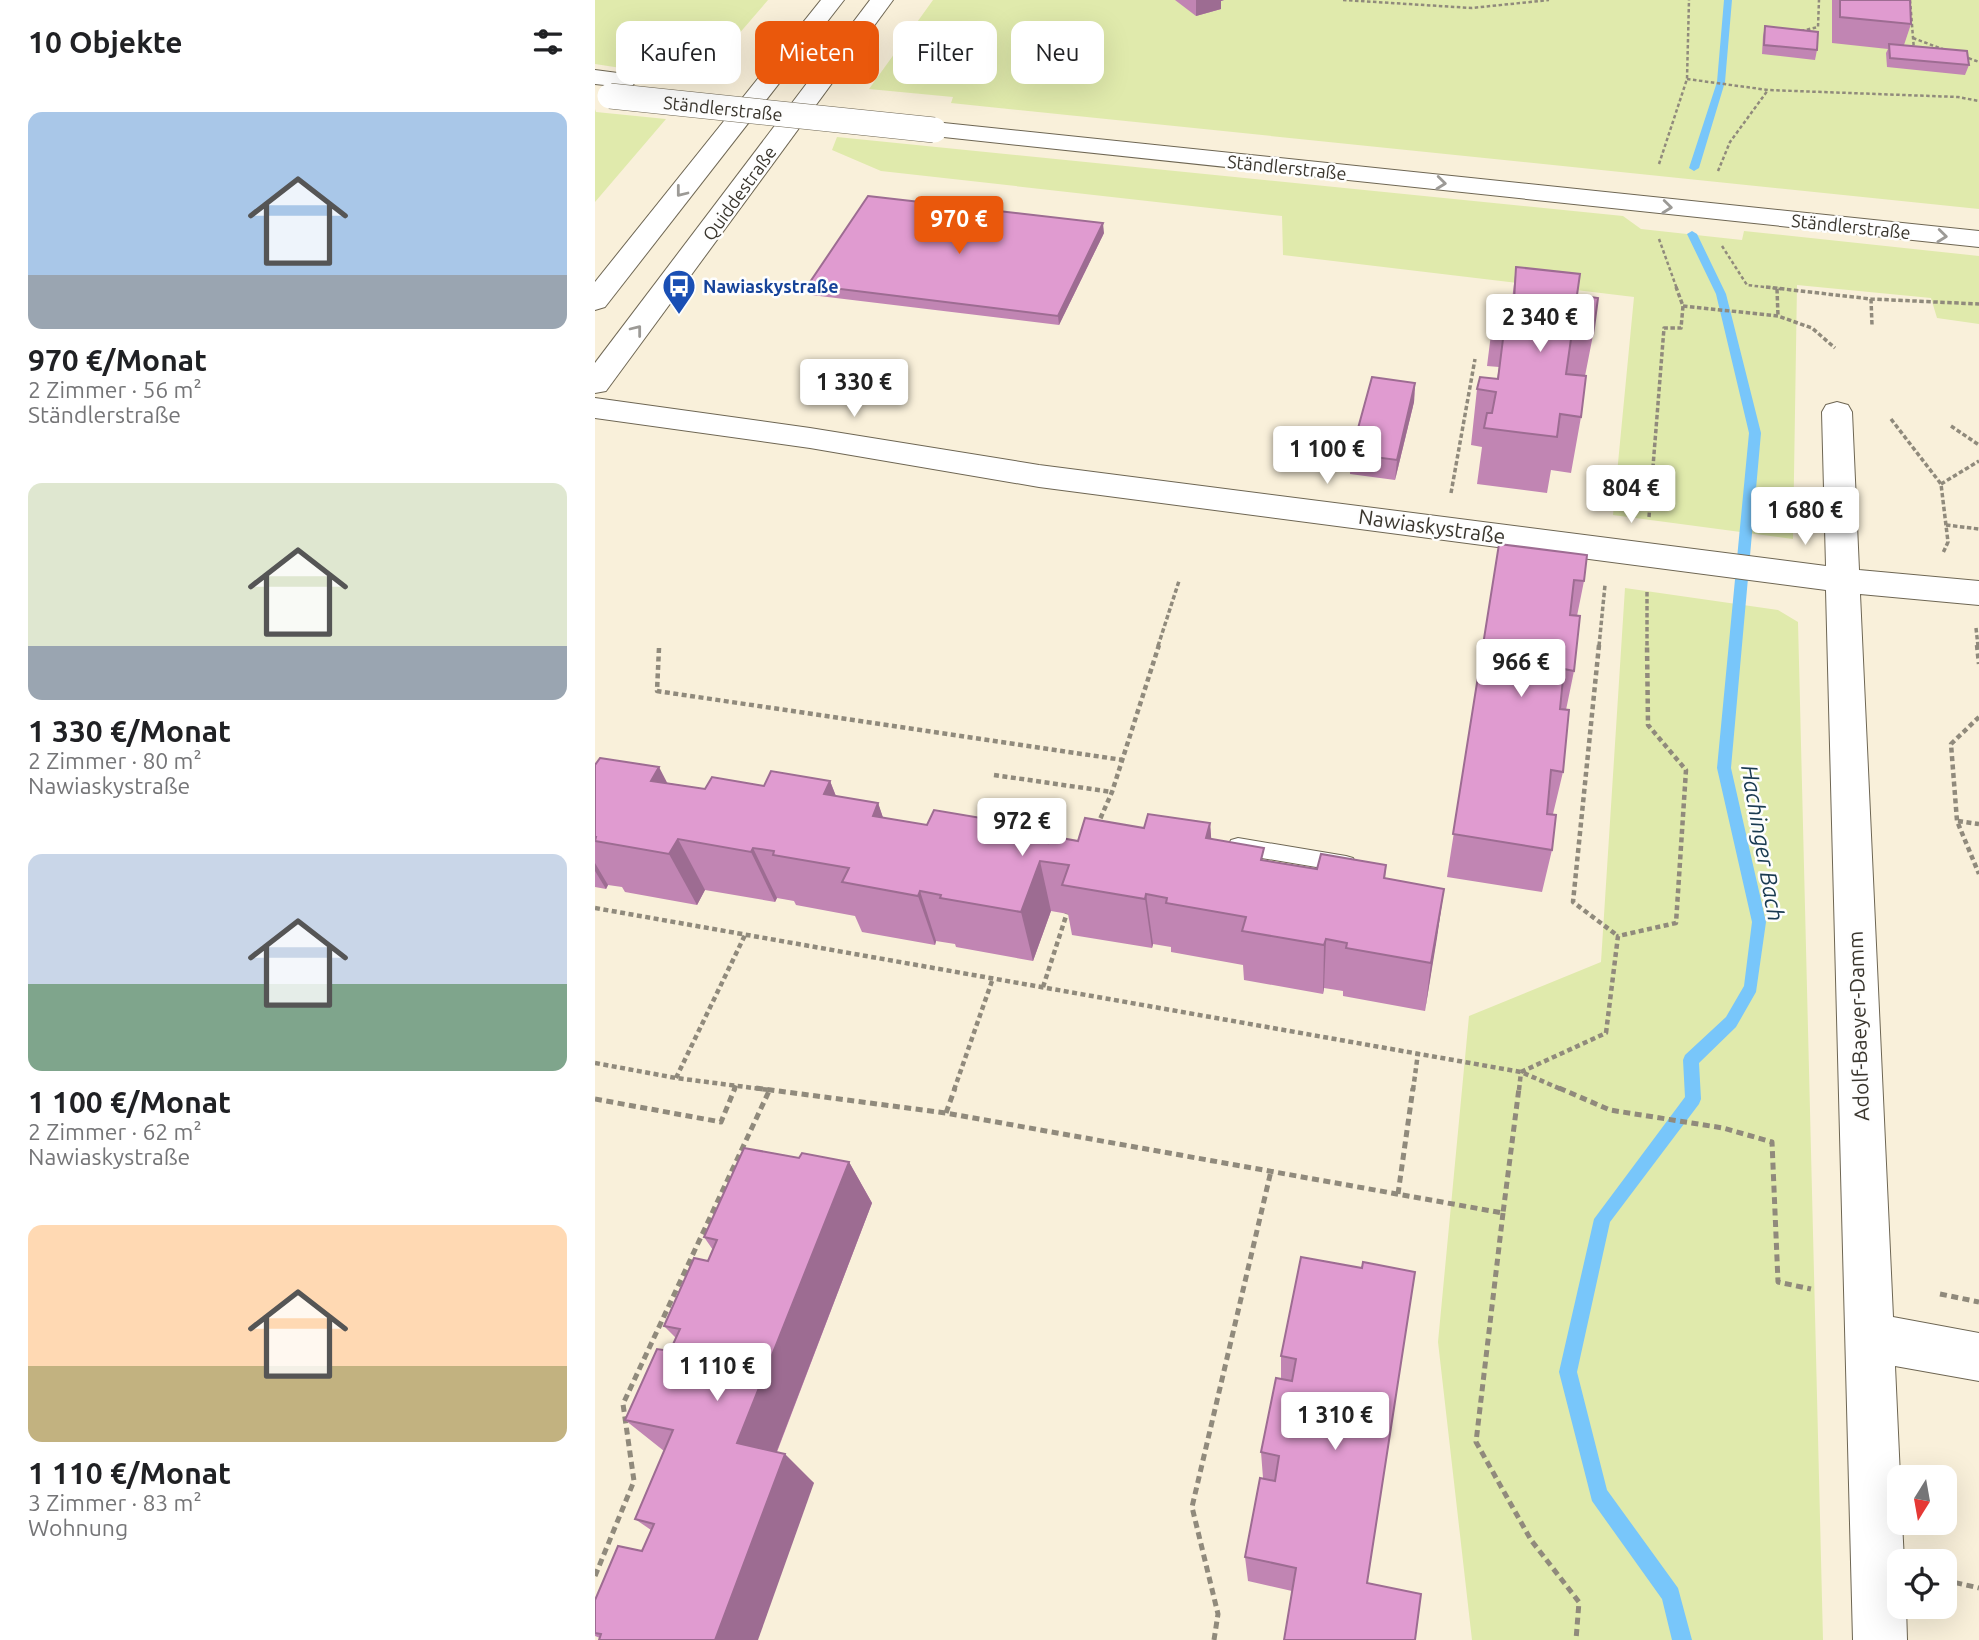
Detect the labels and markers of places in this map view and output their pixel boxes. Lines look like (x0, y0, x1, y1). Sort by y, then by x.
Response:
pin: 970 € (910, 196, 1008, 256)
bus stop icon: Nawiaskystraße (660, 267, 698, 316)
place label: Nawiaskystraße (703, 276, 839, 296)
pin: 2 340 € (1475, 294, 1605, 354)
pin: 1 330 € (789, 360, 919, 419)
pin: 1 100 € (1262, 426, 1392, 486)
pin: 804 € (1582, 466, 1680, 525)
pin: 1 680 € (1740, 488, 1870, 547)
pin: 966 € (1472, 640, 1570, 699)
pin: 972 € (973, 798, 1071, 858)
pin: 1 110 € (652, 1344, 782, 1403)
pin: 1 310 € (1270, 1392, 1400, 1452)

